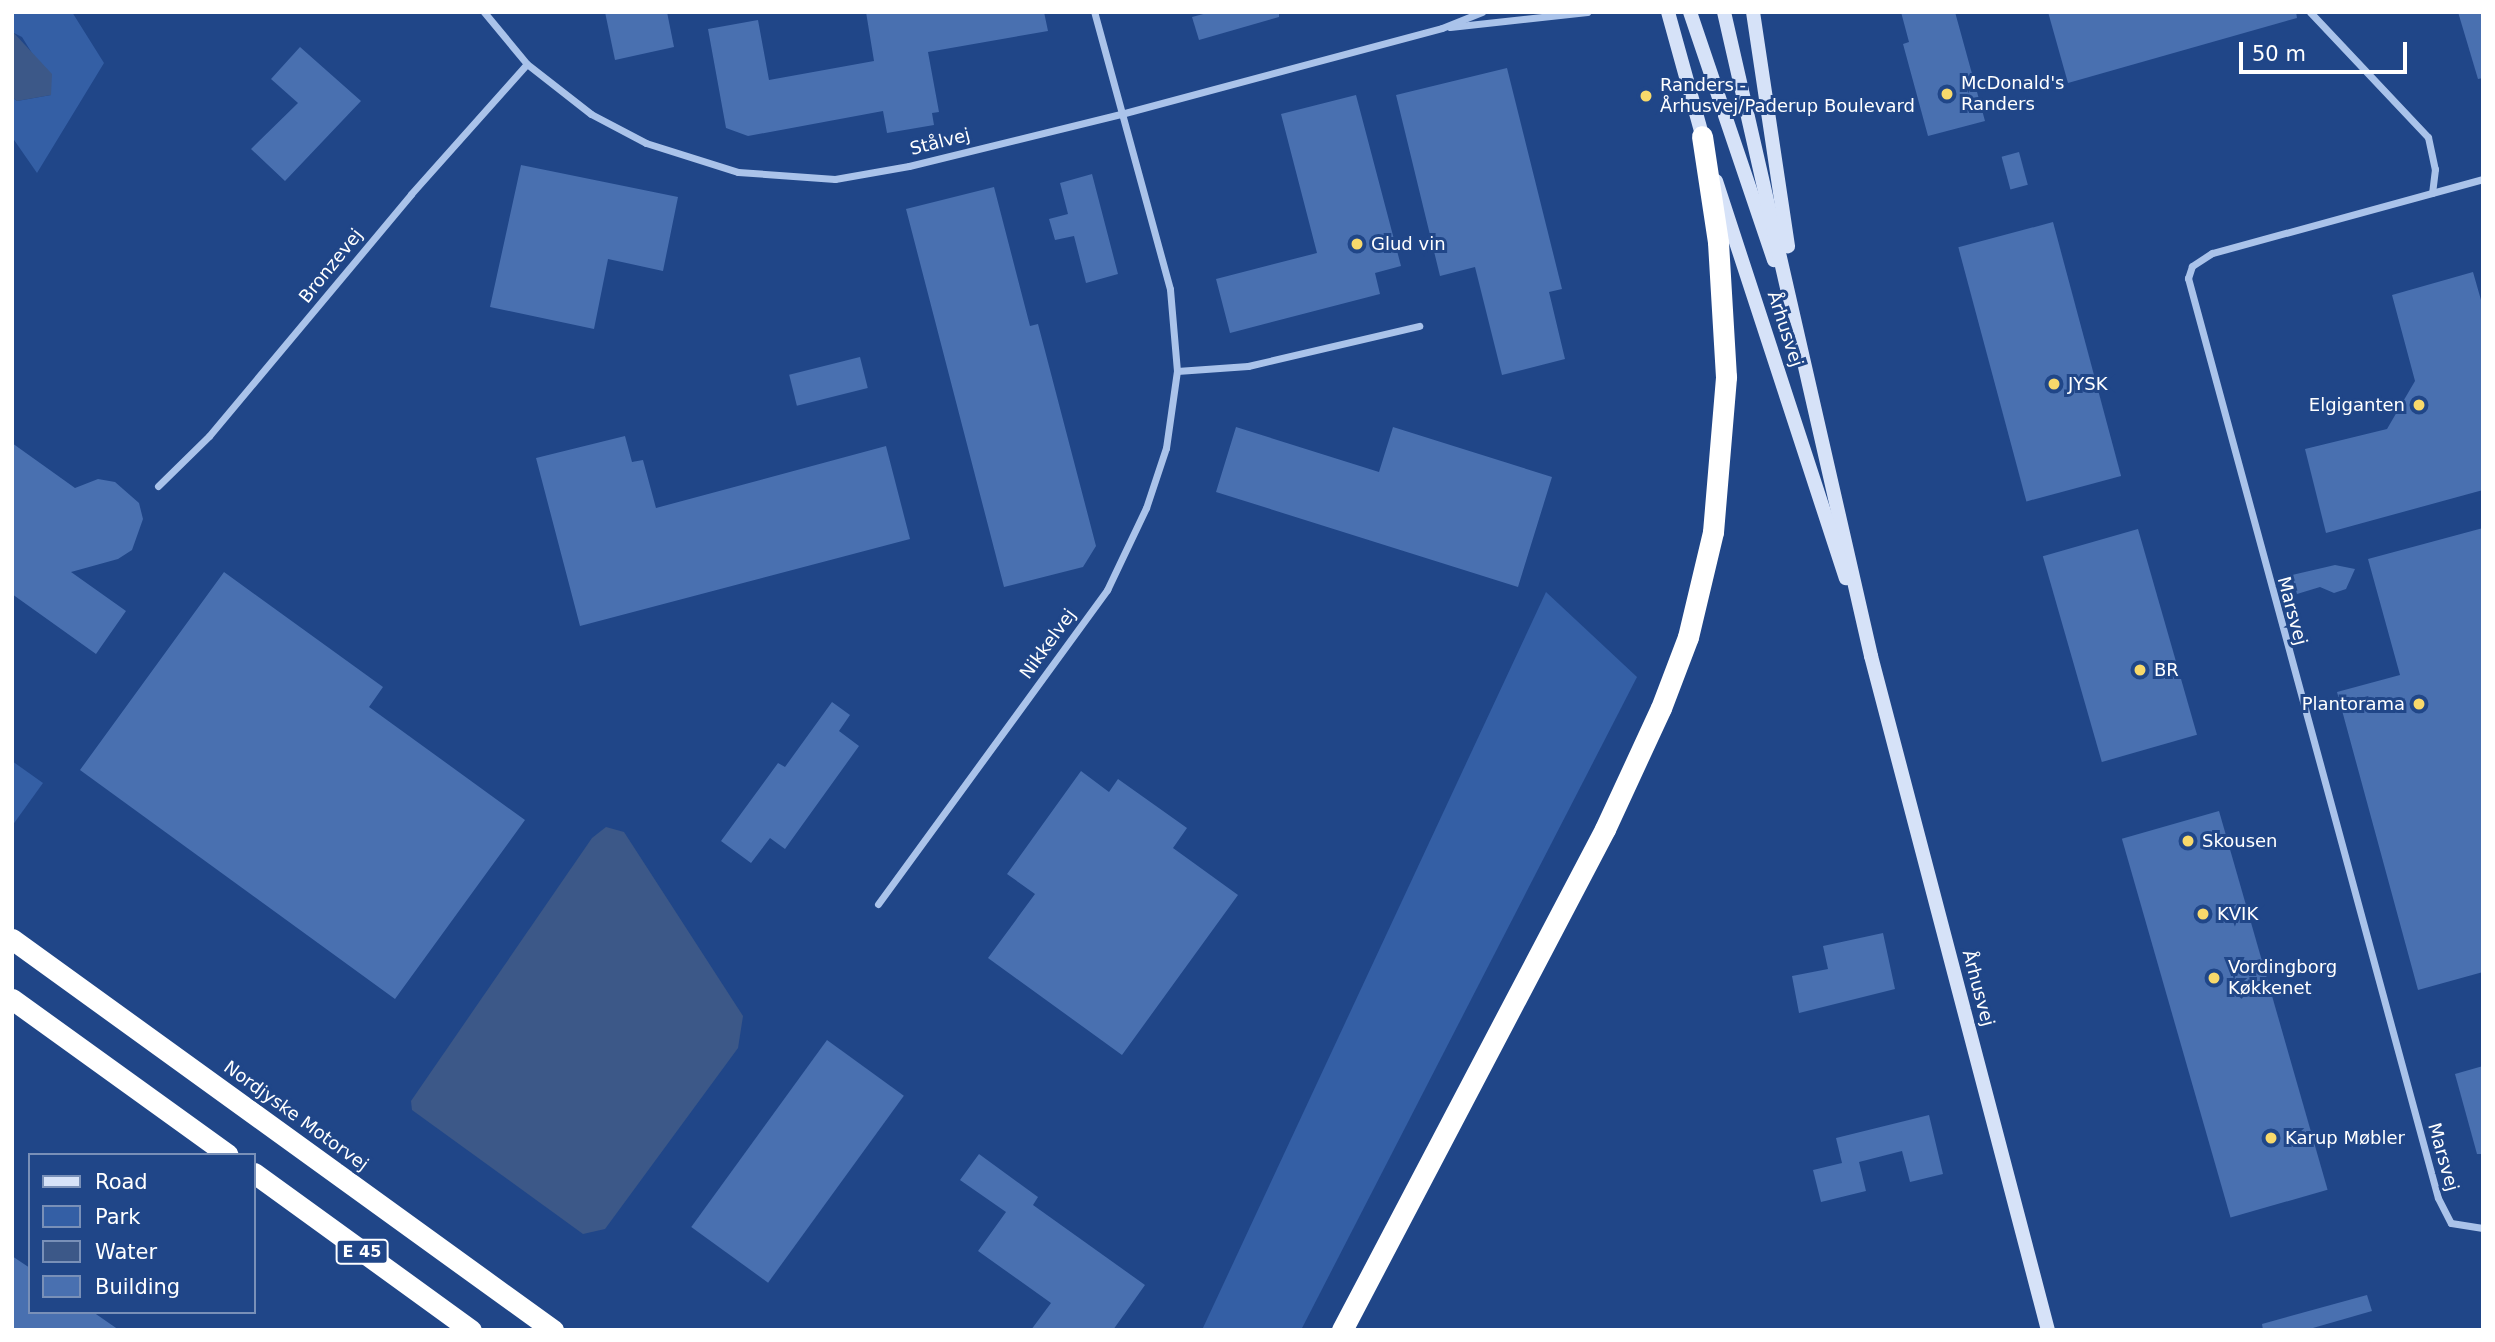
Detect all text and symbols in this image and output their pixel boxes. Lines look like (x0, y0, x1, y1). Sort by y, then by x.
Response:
scale bar (2243, 28, 2411, 72)
text: 50 m (2252, 42, 2306, 66)
place label: McDonald's Randers (1961, 73, 2064, 116)
place label: Randers - Århusvej/Paderup Boulevard (1660, 75, 1915, 118)
marker: McDonald's Randers (1939, 86, 1955, 102)
marker: Randers - Århusvej/Paderup Boulevard (1638, 88, 1654, 104)
street label: Stålvej (908, 124, 972, 160)
street label: Bronzevej (295, 225, 367, 307)
place label: Glud vin (1371, 233, 1446, 255)
marker: Glud vin (1349, 236, 1365, 252)
street label: Århusvej (1763, 288, 1807, 370)
place label: JYSK (2068, 373, 2108, 395)
marker: JYSK (2046, 376, 2062, 392)
place label: Elgiganten (2309, 394, 2405, 416)
marker: Elgiganten (2411, 397, 2427, 413)
street label: Marsvej (2273, 574, 2311, 648)
street label: Nikkelvej (1015, 605, 1081, 683)
place label: BR (2154, 659, 2179, 681)
marker: BR (2132, 662, 2148, 678)
place label: Plantorama (2302, 693, 2405, 715)
marker: Plantorama (2411, 696, 2427, 712)
place label: Skousen (2202, 830, 2277, 852)
marker: Skousen (2180, 833, 2196, 849)
place label: KVIK (2217, 903, 2258, 925)
marker: KVIK (2195, 906, 2211, 922)
street label: Århusvej (1957, 947, 1999, 1029)
place label: Vordingborg Køkkenet (2228, 957, 2337, 1000)
marker: Vordingborg Køkkenet (2206, 970, 2222, 986)
street label: Nordjyske Motorvej (220, 1056, 372, 1176)
street label: Marsvej (2423, 1120, 2463, 1194)
place label: Karup Møbler (2285, 1127, 2405, 1149)
marker: Karup Møbler (2263, 1130, 2279, 1146)
legend (28, 1153, 256, 1314)
text: Road (95, 1170, 148, 1194)
text: Park (95, 1205, 140, 1229)
text: Water (95, 1240, 157, 1264)
road number: E 45 (334, 1240, 390, 1264)
text: Building (95, 1275, 180, 1299)

